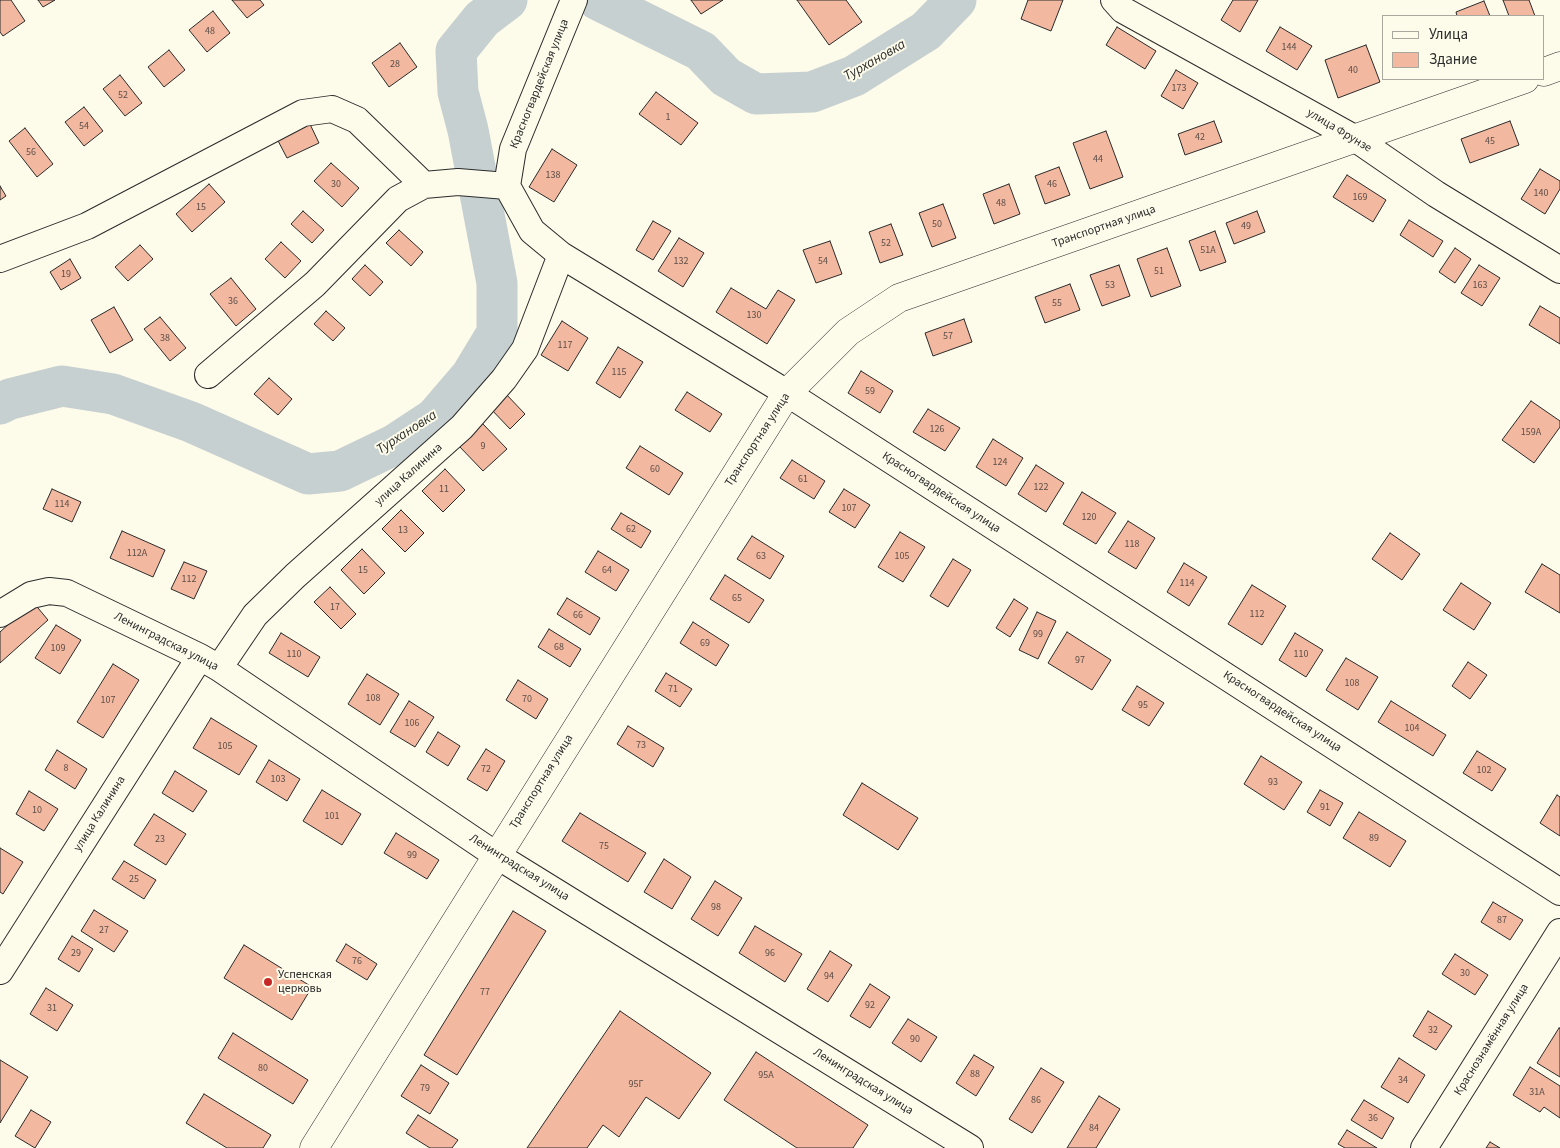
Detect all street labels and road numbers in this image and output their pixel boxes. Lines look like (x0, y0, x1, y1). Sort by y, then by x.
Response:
street label: Красногвардейская улица (507, 17, 573, 151)
street label: улица Фрунзе (1304, 106, 1374, 156)
street label: Транспортная улица (1050, 203, 1158, 251)
street label: Транспортная улица (722, 391, 794, 489)
street label: улица Калинина (372, 441, 446, 509)
street label: Красногвардейская улица (879, 449, 1003, 537)
street label: Ленинградская улица (111, 609, 221, 675)
street label: Красногвардейская улица (1220, 668, 1344, 756)
street label: Транспортная улица (507, 732, 577, 832)
street label: улица Калинина (71, 774, 129, 854)
street label: Ленинградская улица (466, 831, 572, 905)
street label: Краснознамённая улица (1452, 981, 1532, 1099)
street label: Ленинградская улица (810, 1045, 916, 1119)

